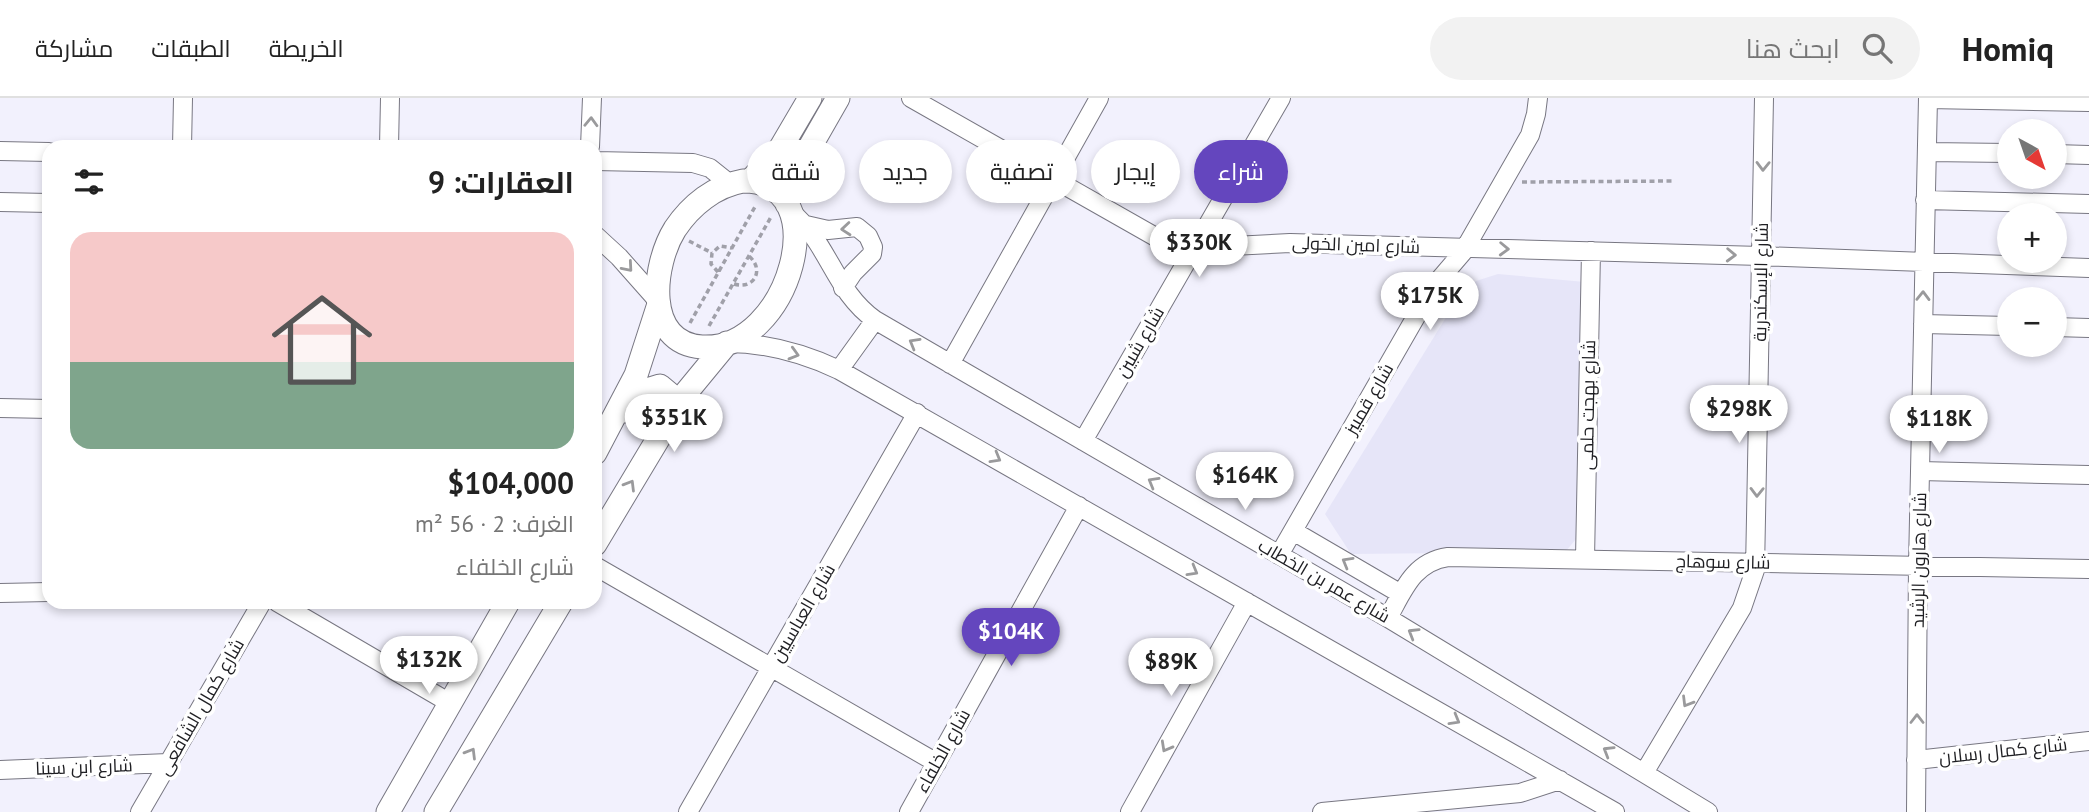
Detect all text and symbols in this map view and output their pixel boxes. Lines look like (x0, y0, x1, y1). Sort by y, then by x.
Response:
search box (1430, 17, 1920, 80)
text: Homiq (1962, 27, 2054, 70)
icon: search (1858, 29, 1896, 67)
text: ابحث هنا (1746, 32, 1840, 65)
text: مشاركة (35, 33, 113, 64)
text: الطبقات (151, 33, 231, 64)
text: الخريطة (269, 33, 344, 64)
one-way arrow (583, 117, 599, 127)
north arrow (1997, 119, 2067, 189)
map controls (1997, 119, 2067, 357)
chip: شقة (747, 140, 845, 203)
chip: جديد (859, 140, 952, 203)
chip: تصفية (966, 140, 1077, 203)
chip: إيجار (1091, 140, 1180, 203)
chip: شراء (1194, 140, 1288, 203)
one-way arrow (1755, 161, 1770, 172)
text: العقارات: 9 (428, 162, 574, 201)
icon: filters (70, 163, 108, 201)
button: + (1997, 203, 2067, 273)
pin: $330K (1150, 220, 1248, 279)
one-way arrow (840, 221, 851, 236)
street label: شارع الإسكندرية (1748, 222, 1774, 342)
text: $330K (1166, 227, 1232, 256)
street label: شارع امين الخولى (1292, 231, 1420, 259)
one-way arrow (1499, 241, 1509, 257)
one-way arrow (1726, 247, 1737, 263)
one-way arrow (620, 258, 632, 271)
pin: $175K (1381, 272, 1479, 332)
icon: home (259, 277, 385, 403)
text: $175K (1397, 280, 1463, 309)
button: − (1997, 287, 2067, 357)
one-way arrow (1916, 290, 1931, 301)
street label: شارع شبين (1110, 302, 1170, 382)
one-way arrow (909, 338, 921, 351)
street label: شارع بهجت حلمى (1575, 340, 1601, 470)
one-way arrow (788, 346, 800, 360)
street label: شارع قمبيز (1338, 359, 1399, 440)
pin: $298K (1690, 386, 1788, 445)
text: $298K (1706, 393, 1772, 422)
pin: $351K (625, 394, 723, 454)
pin: $118K (1890, 396, 1988, 455)
text: $351K (641, 402, 707, 431)
text: $118K (1906, 403, 1972, 432)
one-way arrow (988, 450, 1001, 463)
pin: $164K (1196, 452, 1294, 512)
text: $164K (1212, 460, 1278, 489)
text: $104,000 (447, 463, 574, 502)
one-way arrow (1148, 477, 1161, 490)
one-way arrow (621, 480, 634, 493)
one-way arrow (1750, 486, 1765, 497)
street label: شارع هارون الرشيد (1906, 492, 1932, 628)
text: الغرف: 2 · 56 m² (415, 509, 574, 538)
street label: شارع عمر بن الخطاب (1254, 533, 1394, 629)
street label: شارع سوهاج (1675, 549, 1771, 575)
text: شارع الخلفاء (456, 552, 574, 581)
one-way arrow (1342, 558, 1355, 571)
street label: شارع العباسيين (765, 560, 841, 666)
one-way arrow (1186, 563, 1199, 576)
pin: $104K (962, 608, 1060, 668)
text: $104K (978, 616, 1044, 645)
one-way arrow (1408, 628, 1421, 641)
street label: شارع كمال الشافعى (152, 634, 250, 780)
pin: $132K (380, 636, 478, 696)
pin: $89K (1130, 638, 1212, 698)
text: $132K (396, 644, 462, 673)
text: $89K (1144, 646, 1198, 675)
one-way arrow (1682, 694, 1695, 707)
street label: شارع الخلفاء (910, 705, 976, 797)
one-way arrow (1447, 712, 1460, 725)
one-way arrow (1909, 714, 1925, 724)
street label: شارع كمال رسلان (1938, 732, 2068, 770)
one-way arrow (1161, 740, 1174, 752)
one-way arrow (1602, 747, 1615, 760)
one-way arrow (463, 748, 476, 761)
street label: شارع ابن سينا (35, 753, 133, 781)

